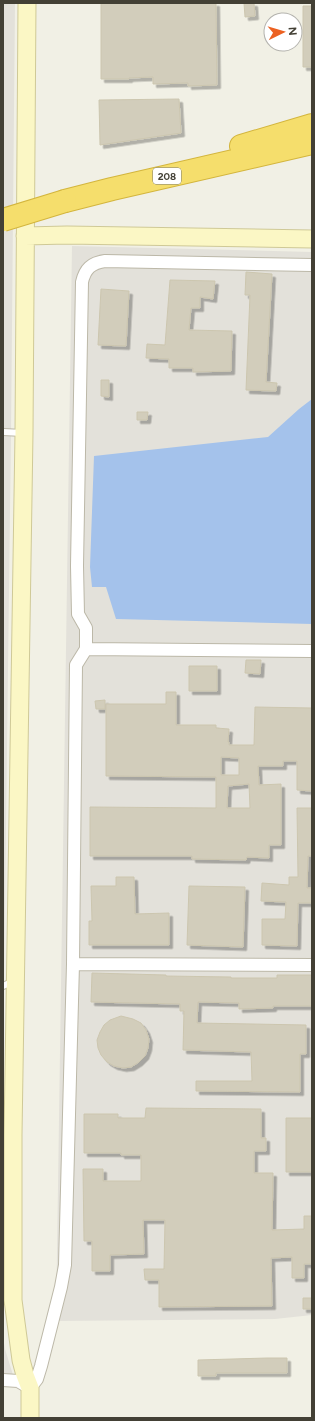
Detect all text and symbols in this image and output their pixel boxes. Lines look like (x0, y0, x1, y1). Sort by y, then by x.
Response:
north arrow (263, 12, 303, 52)
text: N (286, 26, 299, 36)
road number: 208 (153, 168, 181, 184)

